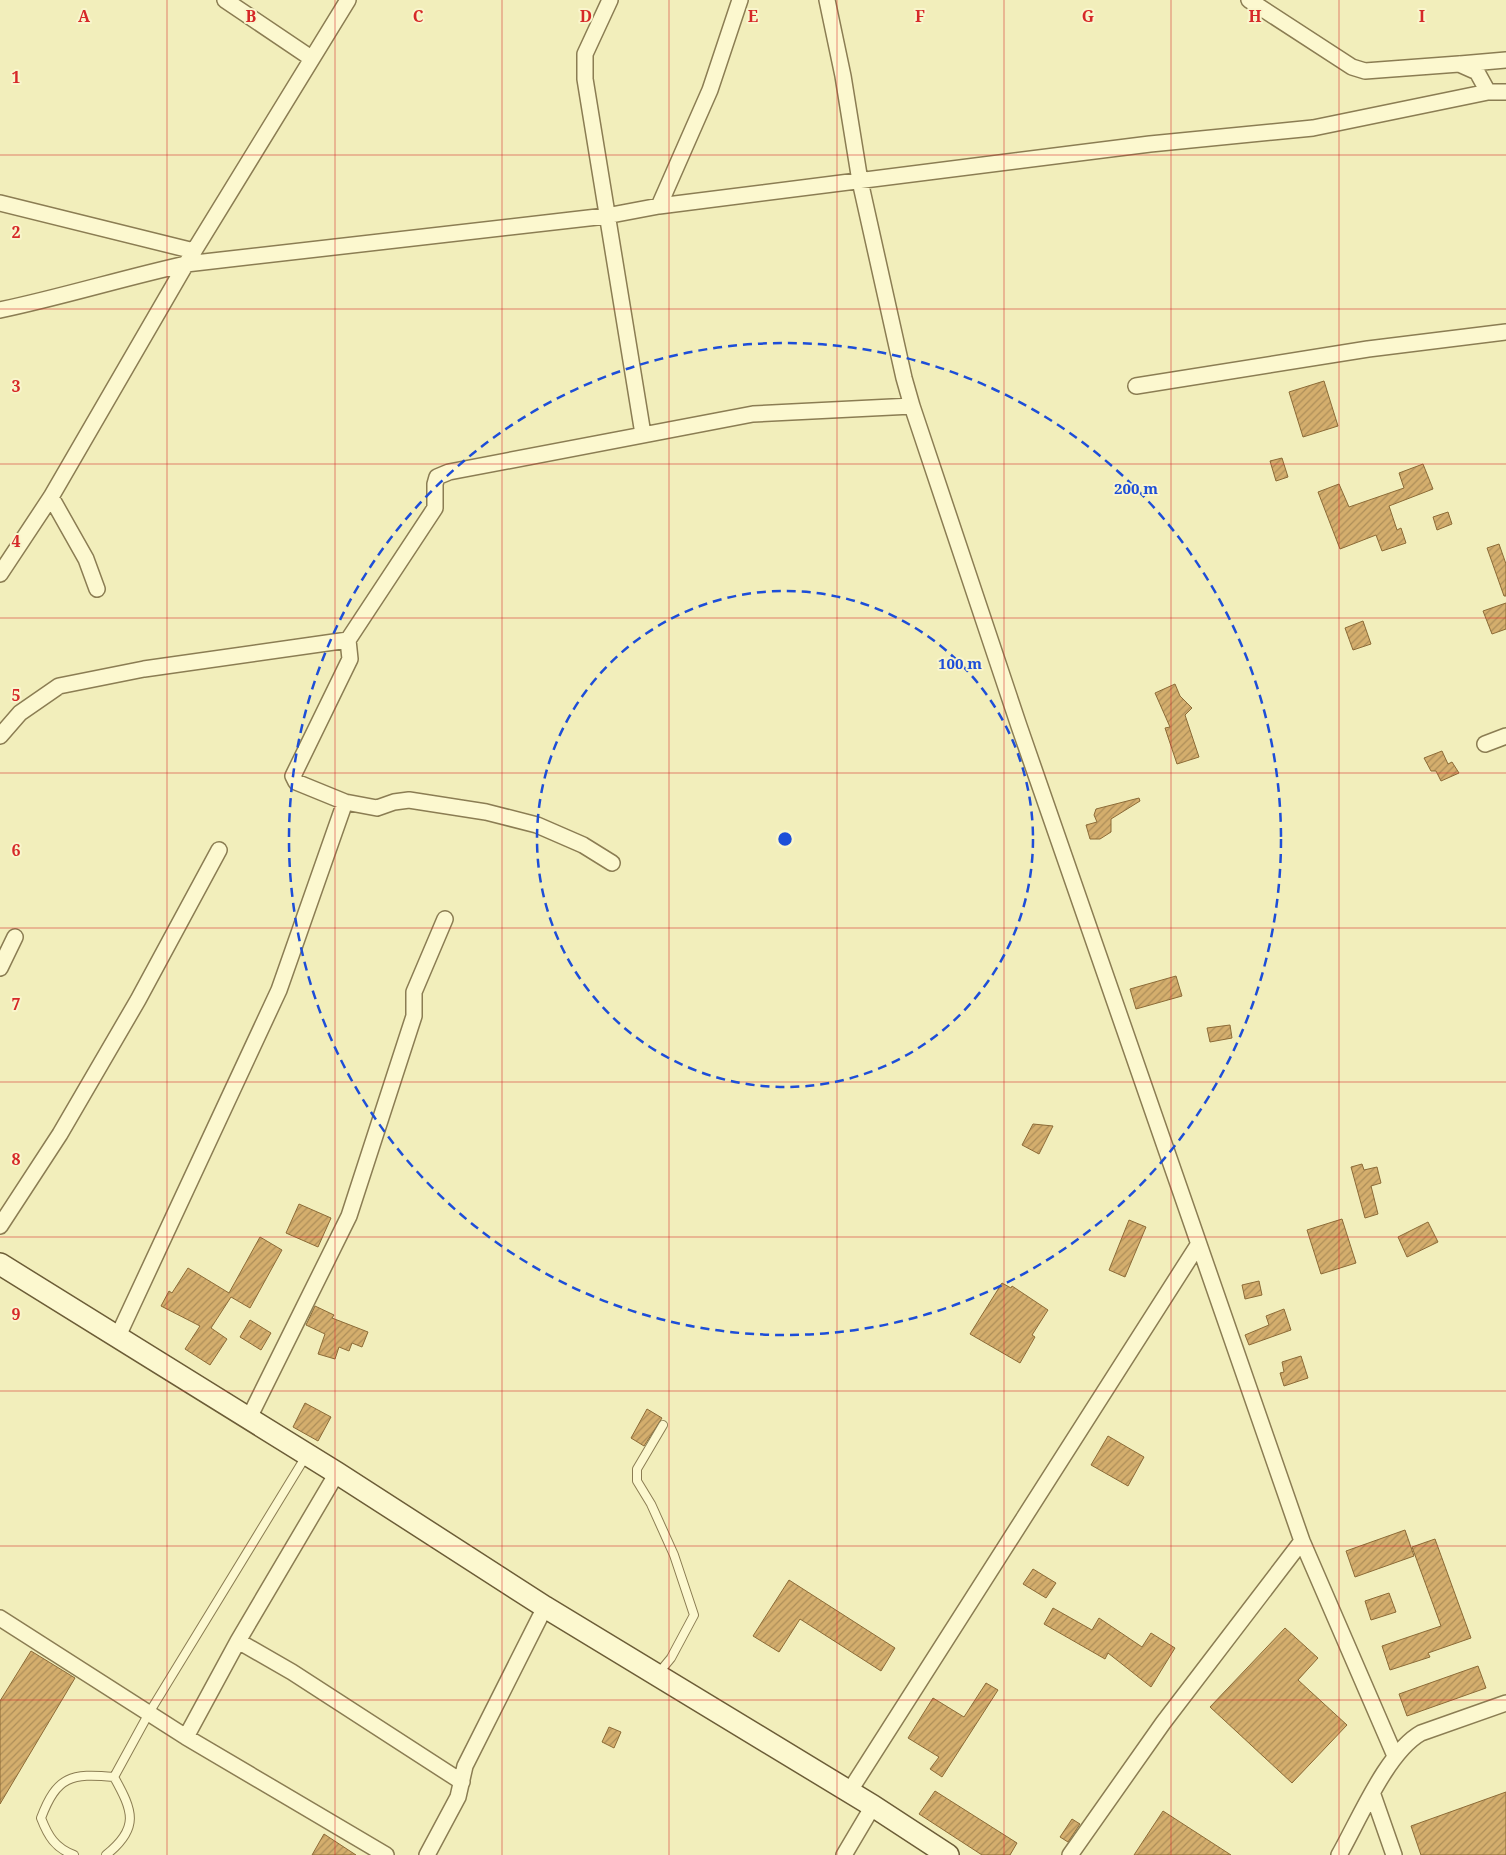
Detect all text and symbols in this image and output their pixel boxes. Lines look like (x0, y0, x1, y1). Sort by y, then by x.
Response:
text: A (78, 5, 91, 27)
text: B (246, 5, 257, 27)
text: C (413, 5, 424, 27)
text: D (580, 5, 592, 27)
text: E (748, 5, 758, 27)
text: F (915, 5, 925, 27)
text: G (1082, 5, 1094, 27)
text: H (1248, 5, 1262, 27)
text: I (1419, 5, 1425, 27)
text: 1 (11, 66, 21, 88)
text: 2 (11, 221, 21, 243)
text: 3 (11, 375, 21, 397)
text: 200 m (1114, 478, 1158, 498)
text: 4 (11, 530, 21, 552)
text: 100 m (938, 653, 982, 673)
text: 5 (11, 684, 21, 706)
centre of rings (776, 830, 794, 848)
text: 6 (11, 839, 21, 861)
text: 7 (11, 993, 21, 1015)
text: 8 (11, 1148, 21, 1170)
text: 9 (11, 1303, 21, 1325)

